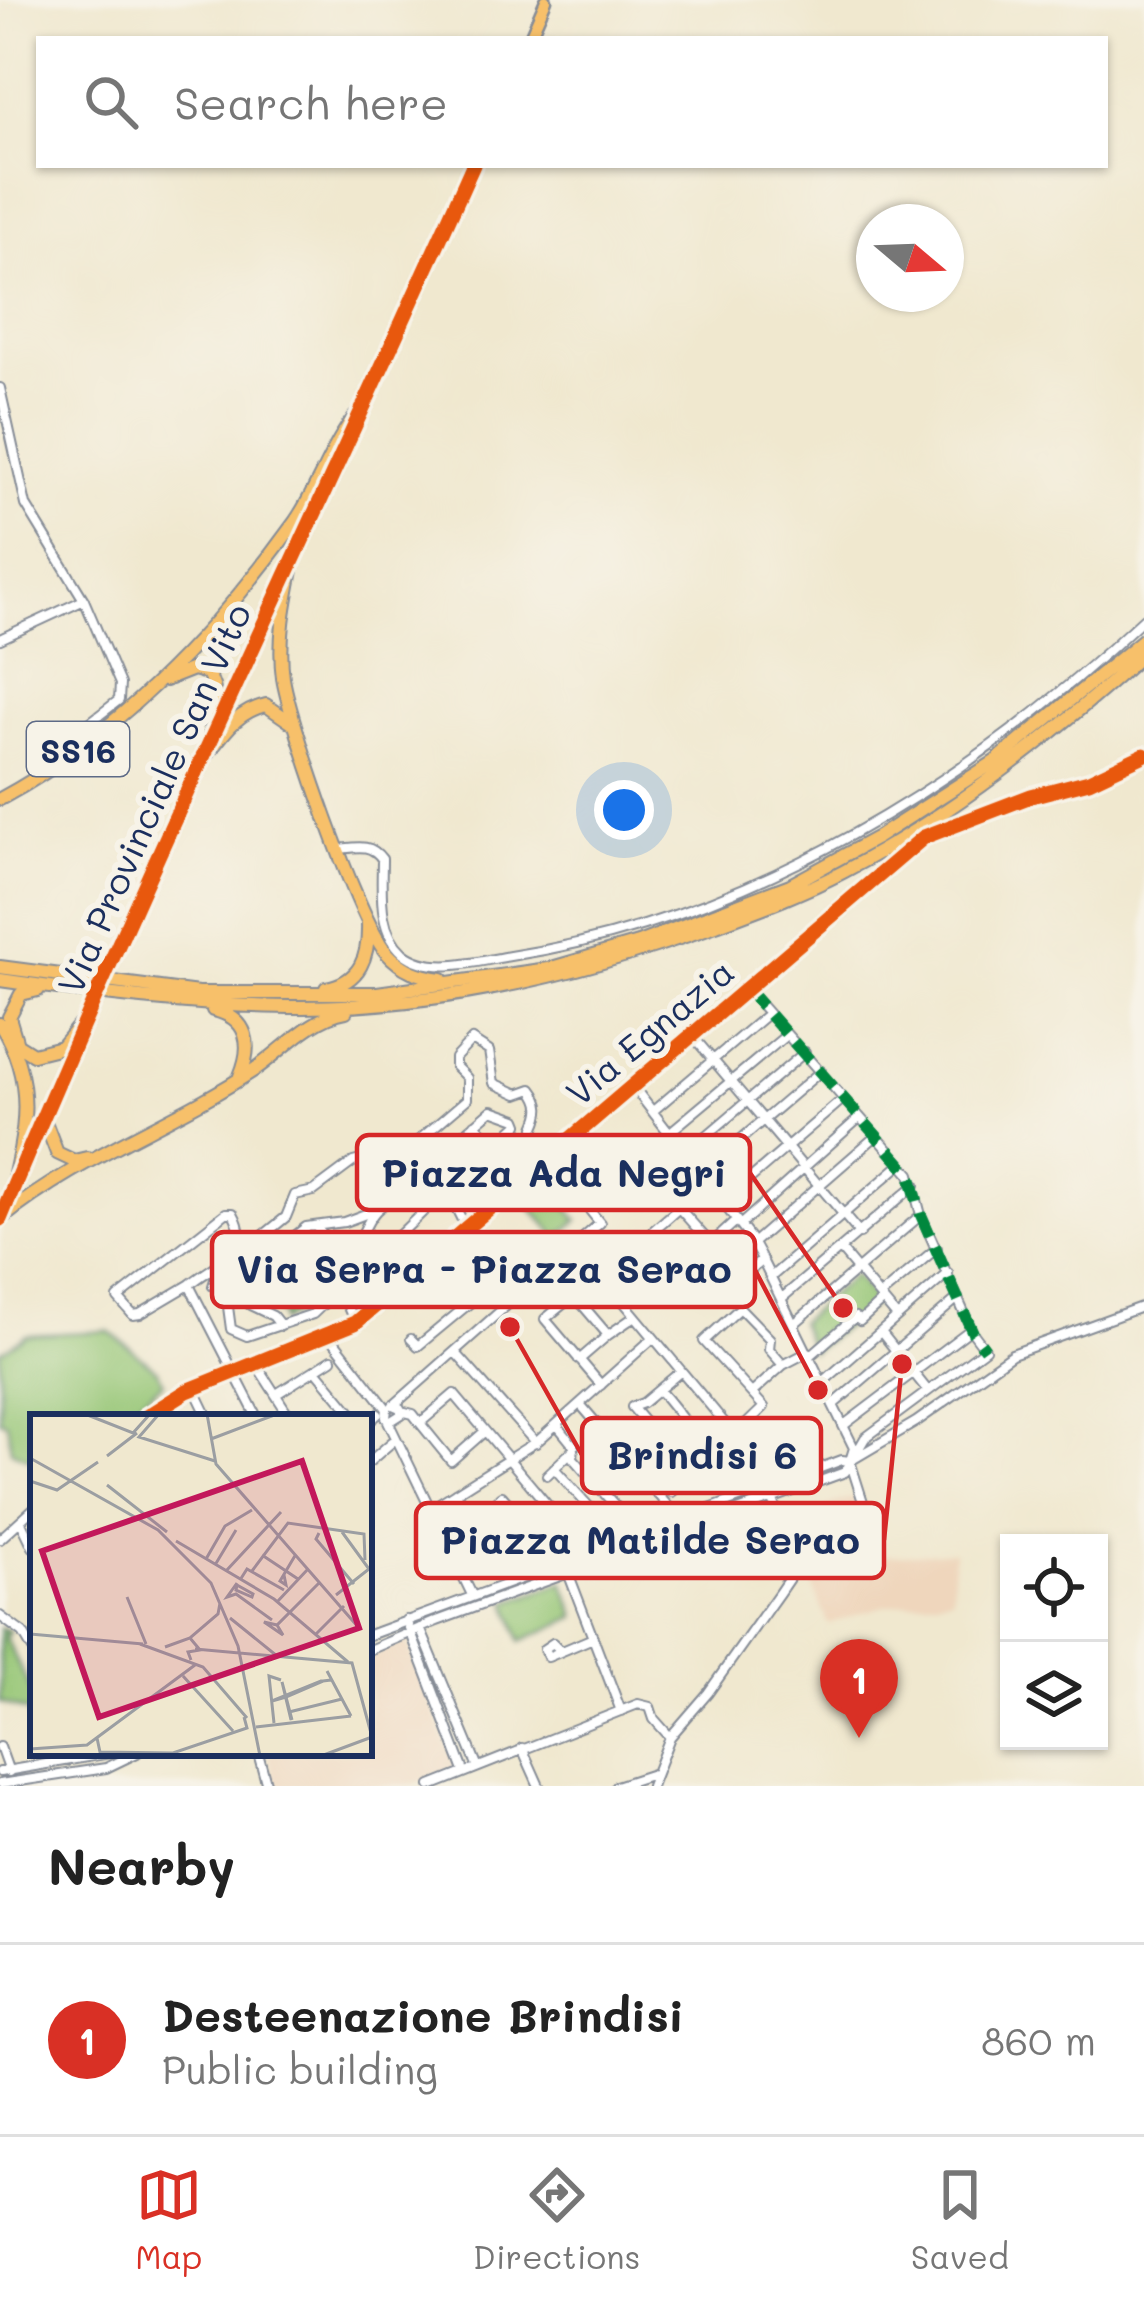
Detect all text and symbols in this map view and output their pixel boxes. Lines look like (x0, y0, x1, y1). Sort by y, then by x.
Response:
search box (36, 36, 1108, 168)
icon: search (78, 69, 144, 135)
text: Search here (174, 73, 448, 131)
north arrow (856, 204, 964, 312)
street label: Via Provinciale San Vito (46, 595, 260, 1001)
road number: SS16 (27, 722, 129, 776)
your location (594, 780, 654, 840)
street label: Via Egnazia (555, 947, 743, 1115)
callout: Piazza Ada Negri (357, 1135, 750, 1210)
text: Piazza Ada Negri (381, 1146, 727, 1197)
callout: Via Serra - Piazza Serao (212, 1232, 755, 1307)
text: Via Serra - Piazza Serao (236, 1242, 732, 1293)
inset map (30, 1414, 372, 1756)
callout: Brindisi 6 (582, 1418, 821, 1493)
text: Brindisi 6 (607, 1428, 797, 1479)
callout: Piazza Matilde Serao (416, 1503, 884, 1578)
text: Piazza Matilde Serao (440, 1513, 860, 1564)
map controls (1000, 1534, 1108, 1750)
button: locate (1000, 1534, 1108, 1642)
pin: 1 (820, 1639, 898, 1738)
button: layers (1000, 1642, 1108, 1750)
text: Nearby (48, 1831, 235, 1898)
text: Desteenazione Brindisi (162, 1985, 684, 2043)
text: 1 (78, 2014, 96, 2065)
text: 860 m (981, 2014, 1096, 2065)
text: Public building (162, 2043, 438, 2094)
tab: Map (135, 2162, 202, 2277)
tab: Directions (473, 2162, 640, 2277)
tab: Saved (911, 2162, 1009, 2277)

